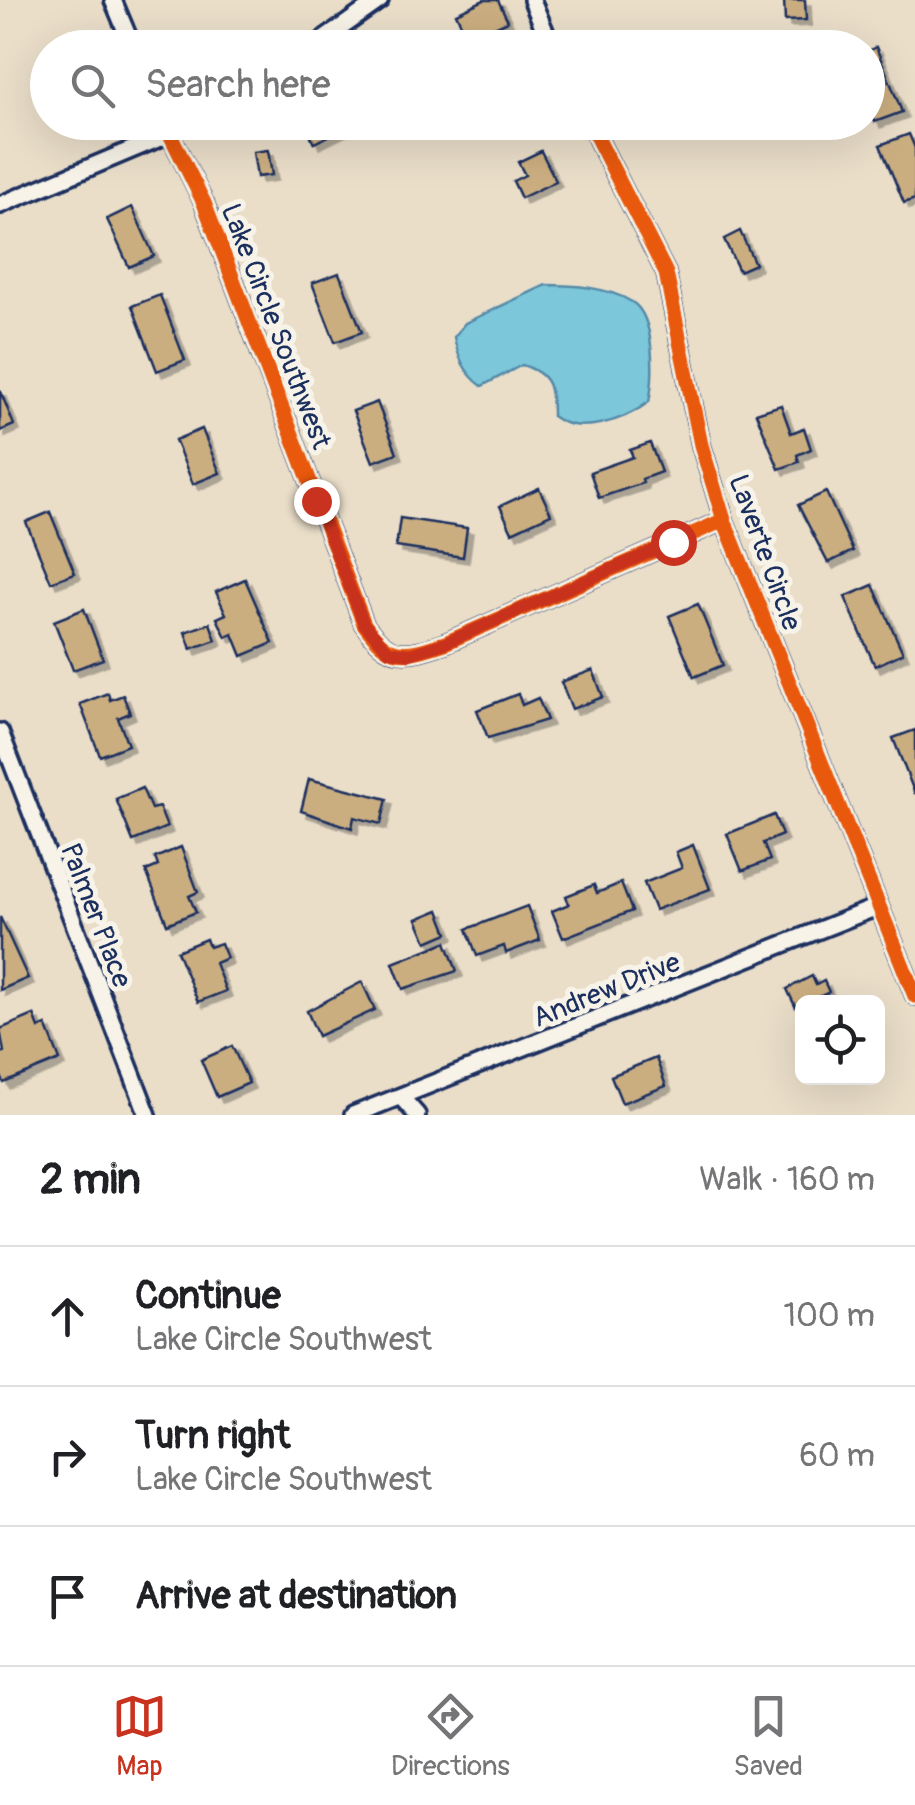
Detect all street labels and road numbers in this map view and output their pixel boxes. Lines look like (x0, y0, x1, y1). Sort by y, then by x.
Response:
street label: Lake Circle Southwest (213, 199, 339, 455)
street label: Laverte Circle (720, 470, 809, 635)
street label: Palmer Place (52, 838, 139, 993)
street label: Andrew Drive (528, 945, 685, 1036)

